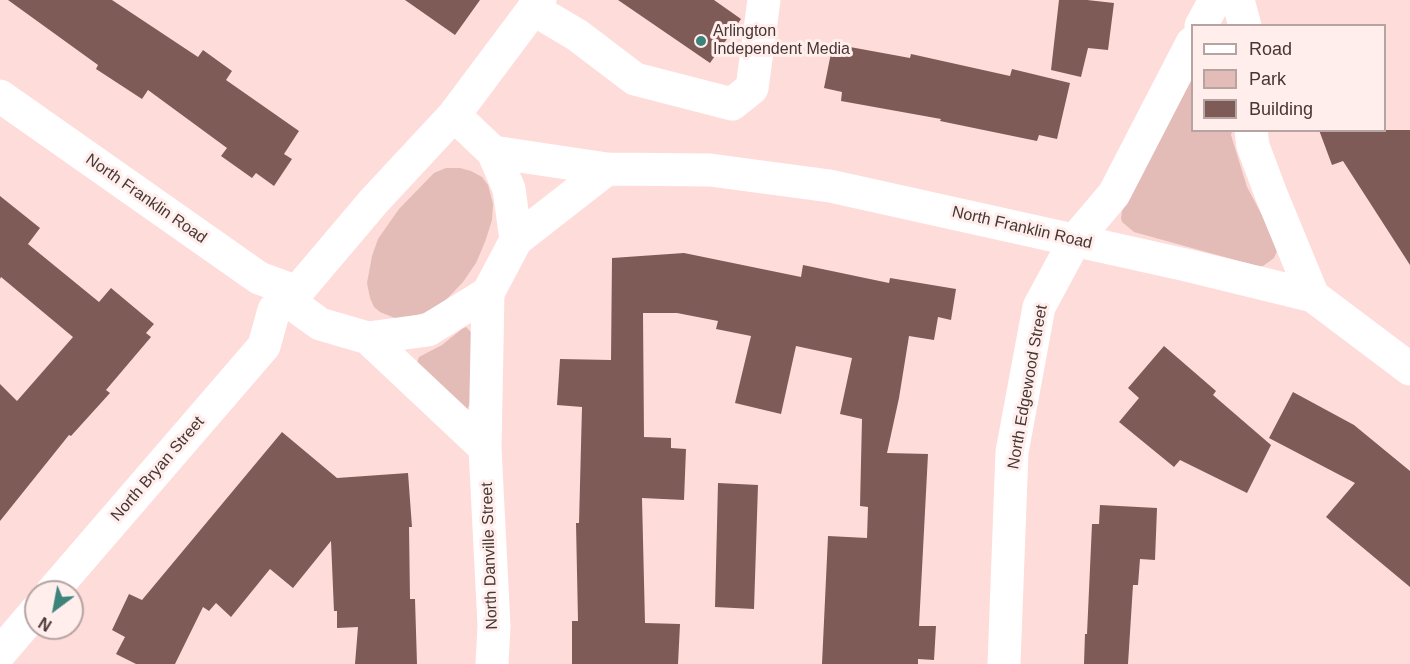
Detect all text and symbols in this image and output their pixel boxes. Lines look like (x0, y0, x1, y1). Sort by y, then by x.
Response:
place label: Arlington Independent Media (713, 22, 850, 60)
legend (1191, 24, 1386, 132)
marker: Arlington Independent Media (694, 34, 708, 48)
text: Road (1249, 39, 1292, 59)
text: Park (1249, 69, 1286, 89)
text: Building (1249, 99, 1313, 119)
street label: North Franklin Road (82, 150, 210, 248)
street label: North Franklin Road (950, 203, 1094, 253)
street label: North Edgewood Street (1004, 303, 1052, 471)
street label: North Bryan Street (107, 413, 209, 525)
street label: North Danville Street (478, 482, 502, 630)
north arrow (24, 580, 84, 640)
text: N (36, 614, 55, 634)

